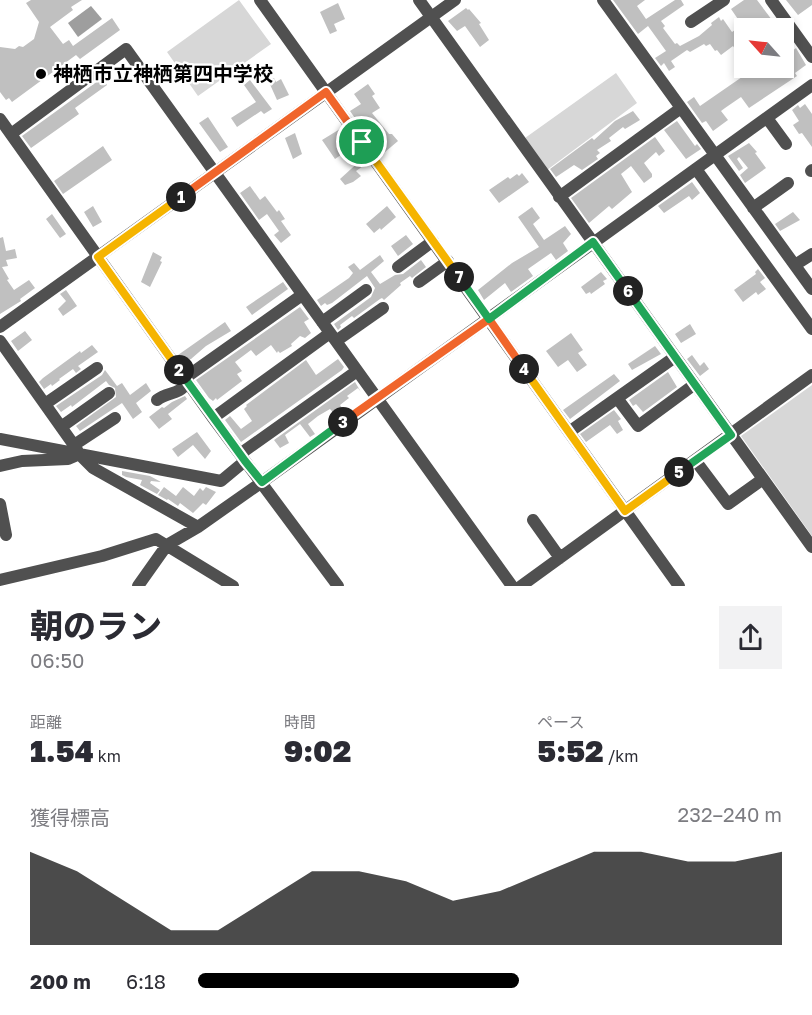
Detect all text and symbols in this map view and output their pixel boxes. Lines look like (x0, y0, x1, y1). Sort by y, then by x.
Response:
north arrow (734, 18, 794, 78)
map controls (734, 18, 794, 78)
place label: 神栖市立神栖第四中学校 (53, 61, 273, 85)
marker: 神栖市立神栖第四中学校 (34, 67, 48, 81)
pin (336, 116, 387, 167)
icon: arrive (345, 125, 378, 158)
pin: 1 (166, 182, 196, 212)
text: 1 (177, 187, 185, 207)
pin: 7 (444, 262, 474, 292)
text: 7 (455, 267, 463, 287)
pin: 6 (613, 276, 643, 306)
text: 6 (623, 281, 633, 301)
pin: 4 (509, 354, 539, 384)
pin: 2 (164, 355, 194, 385)
text: 4 (519, 359, 529, 379)
text: 2 (174, 360, 184, 380)
pin: 3 (328, 407, 358, 437)
text: 3 (338, 412, 348, 432)
pin: 5 (664, 457, 694, 487)
text: 5 (674, 462, 684, 482)
text: 朝のラン (30, 606, 162, 645)
button: share (719, 606, 782, 669)
text: 06:50 (30, 648, 85, 672)
text: 距離 (30, 712, 62, 732)
text: 時間 (284, 712, 316, 732)
text: ペース (537, 712, 585, 732)
text: 1.54 (30, 733, 94, 769)
text: 9:02 (284, 733, 351, 769)
text: 5:52 (537, 733, 604, 769)
text: km (94, 746, 121, 766)
text: /km (604, 746, 639, 766)
text: 232–240 m (678, 802, 782, 826)
text: 獲得標高 (30, 805, 110, 829)
text: 200 m (30, 969, 91, 993)
text: 6:18 (126, 969, 166, 993)

